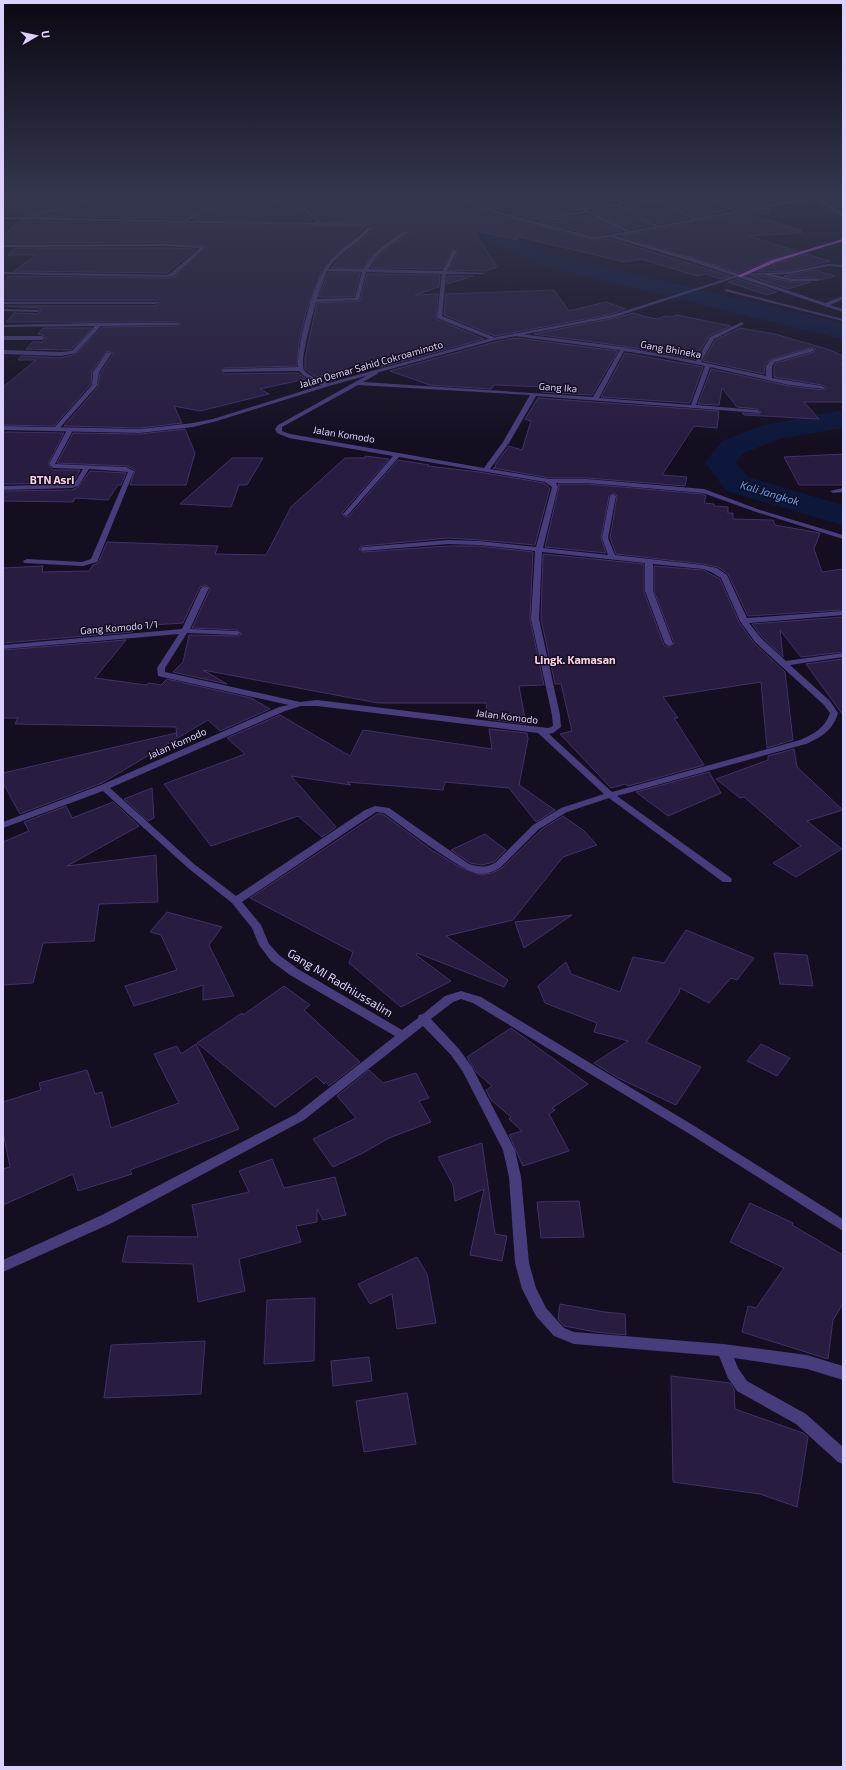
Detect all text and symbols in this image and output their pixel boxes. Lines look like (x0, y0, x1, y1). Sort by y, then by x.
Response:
north arrow (16, 16, 56, 56)
text: U (39, 30, 53, 39)
street label: Jalan Oemar Sahid Cokroaminoto (298, 338, 444, 390)
street label: Gang Bhineka (640, 338, 702, 360)
street label: Gang Ika (538, 380, 578, 394)
street label: Jalan Komodo (312, 423, 376, 445)
district label: BTN Asri (30, 473, 74, 486)
water label: Kali Jangkok (739, 477, 802, 508)
street label: Gang Komodo 1/1 (80, 618, 158, 636)
district label: Lingk. Kamasan (534, 653, 616, 666)
street label: Jalan Komodo (475, 706, 539, 726)
street label: Jalan Komodo (146, 725, 208, 761)
street label: Gang MI Radhiussalim (285, 945, 396, 1019)

